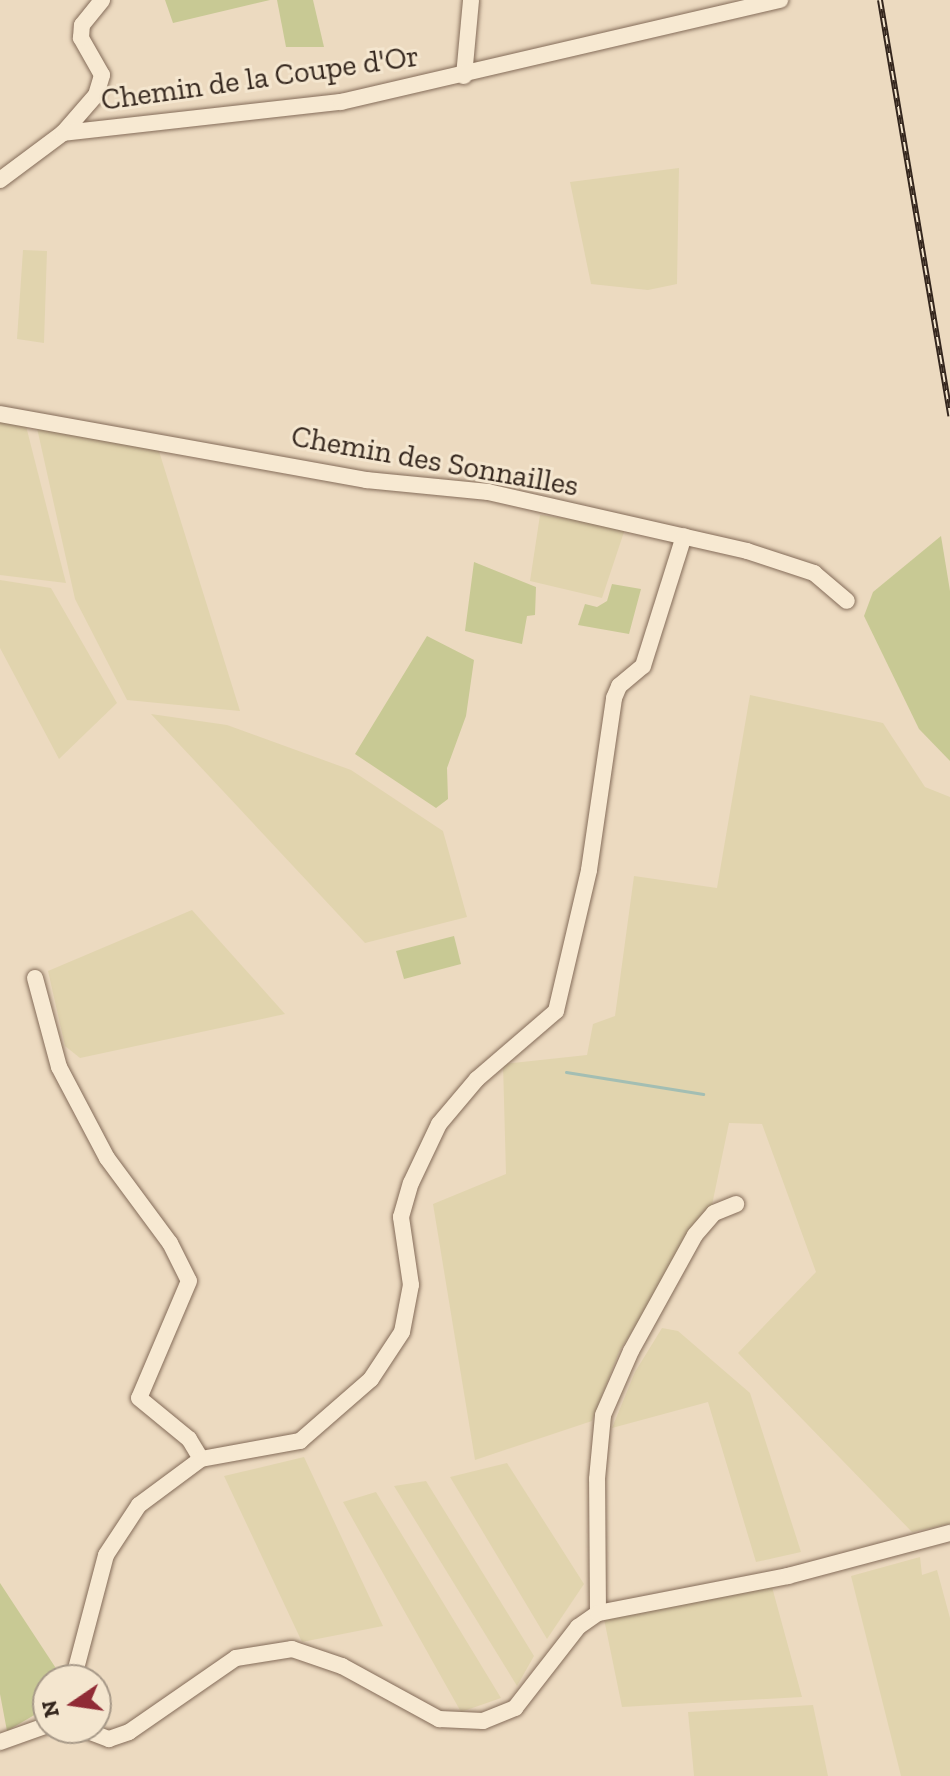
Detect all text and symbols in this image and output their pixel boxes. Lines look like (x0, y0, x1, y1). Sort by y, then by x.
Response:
street label: Chemin de la Coupe d'Or (99, 38, 421, 118)
street label: Chemin des Sonnailles (289, 418, 581, 504)
north arrow (32, 1664, 112, 1744)
text: N (35, 1698, 65, 1720)

